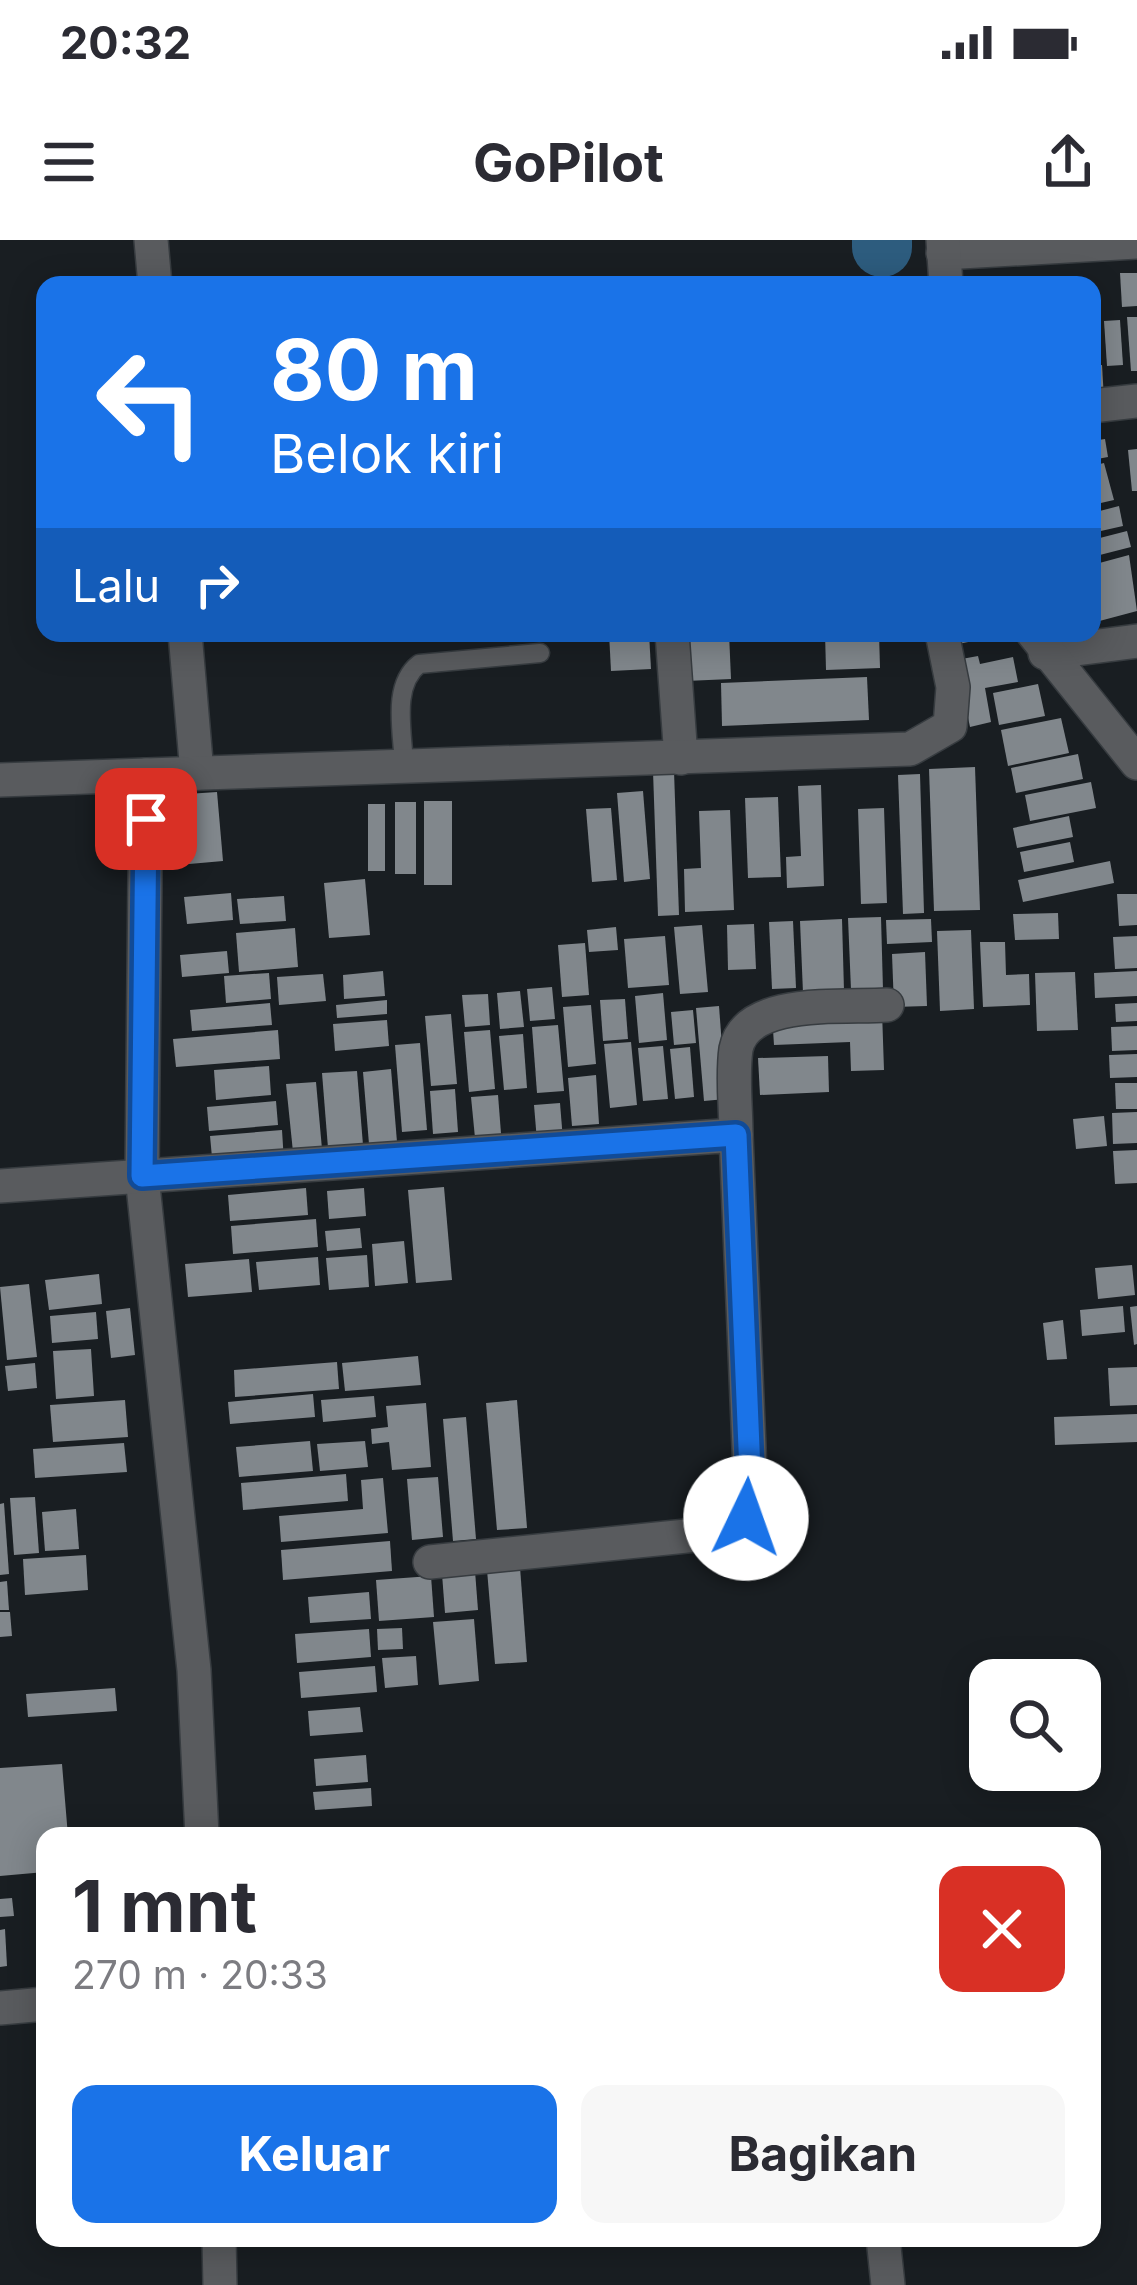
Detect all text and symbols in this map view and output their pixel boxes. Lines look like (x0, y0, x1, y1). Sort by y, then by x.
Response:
text: 20:32 (60, 15, 191, 70)
icon: menu (36, 129, 102, 195)
icon: share (1035, 129, 1101, 195)
text: GoPilot (473, 130, 664, 195)
text: 80 m (270, 319, 478, 420)
icon: left (72, 324, 228, 480)
text: Belok kiri (270, 421, 504, 486)
icon: right (184, 552, 250, 618)
text: Lalu (72, 558, 160, 613)
pin (95, 768, 197, 870)
icon: arrive (113, 786, 179, 852)
position arrow (683, 1455, 809, 1581)
map controls (969, 1659, 1101, 1791)
button: search (969, 1659, 1101, 1791)
text: 1 mnt (72, 1862, 257, 1949)
button: close (939, 1866, 1065, 1992)
text: 270 m · 20:33 (72, 1951, 328, 1998)
button: Keluar (72, 2085, 557, 2223)
button: Bagikan (581, 2085, 1065, 2223)

